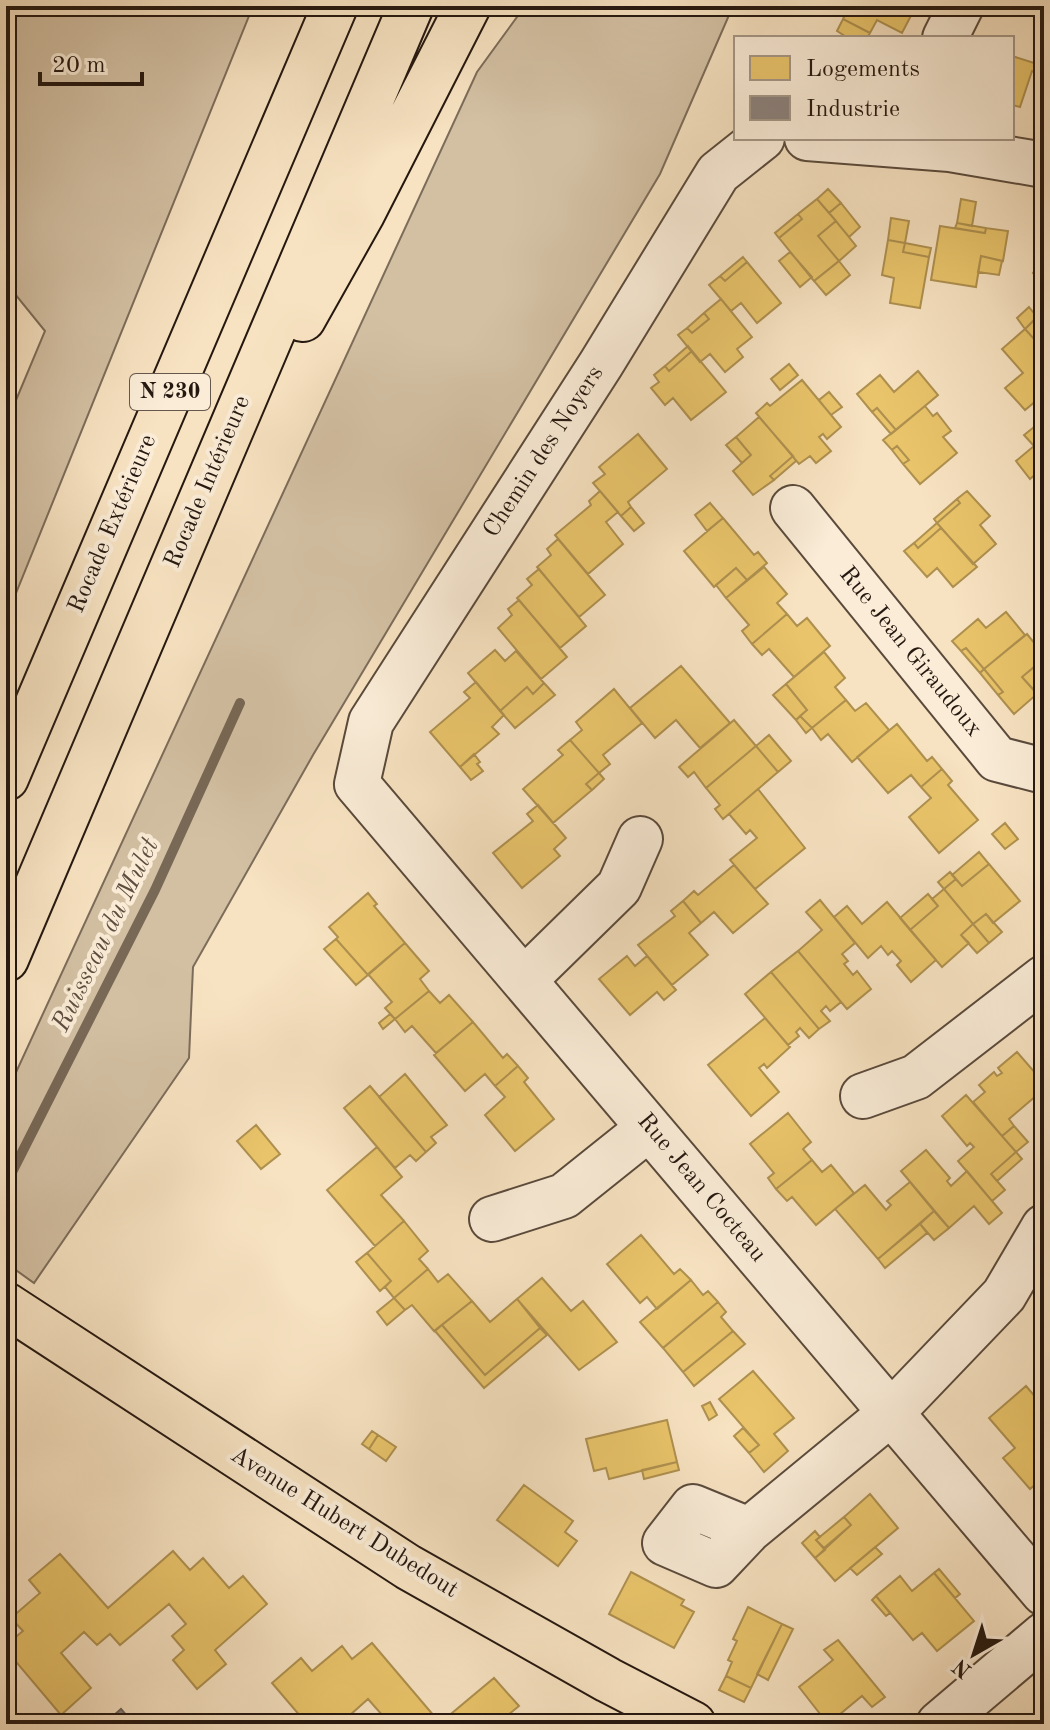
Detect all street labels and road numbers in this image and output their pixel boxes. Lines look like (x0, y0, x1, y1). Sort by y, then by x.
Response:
street label: Chemin des Noyers (480, 362, 608, 542)
road number: N 230 (130, 374, 210, 410)
street label: Rocade Intérieure (161, 392, 255, 572)
street label: Rocade Extérieure (65, 431, 161, 617)
street label: Rue Jean Giraudoux (834, 562, 986, 742)
street label: Rue Jean Cocteau (632, 1109, 770, 1267)
street label: Avenue Hubert Dubedout (226, 1443, 462, 1603)

